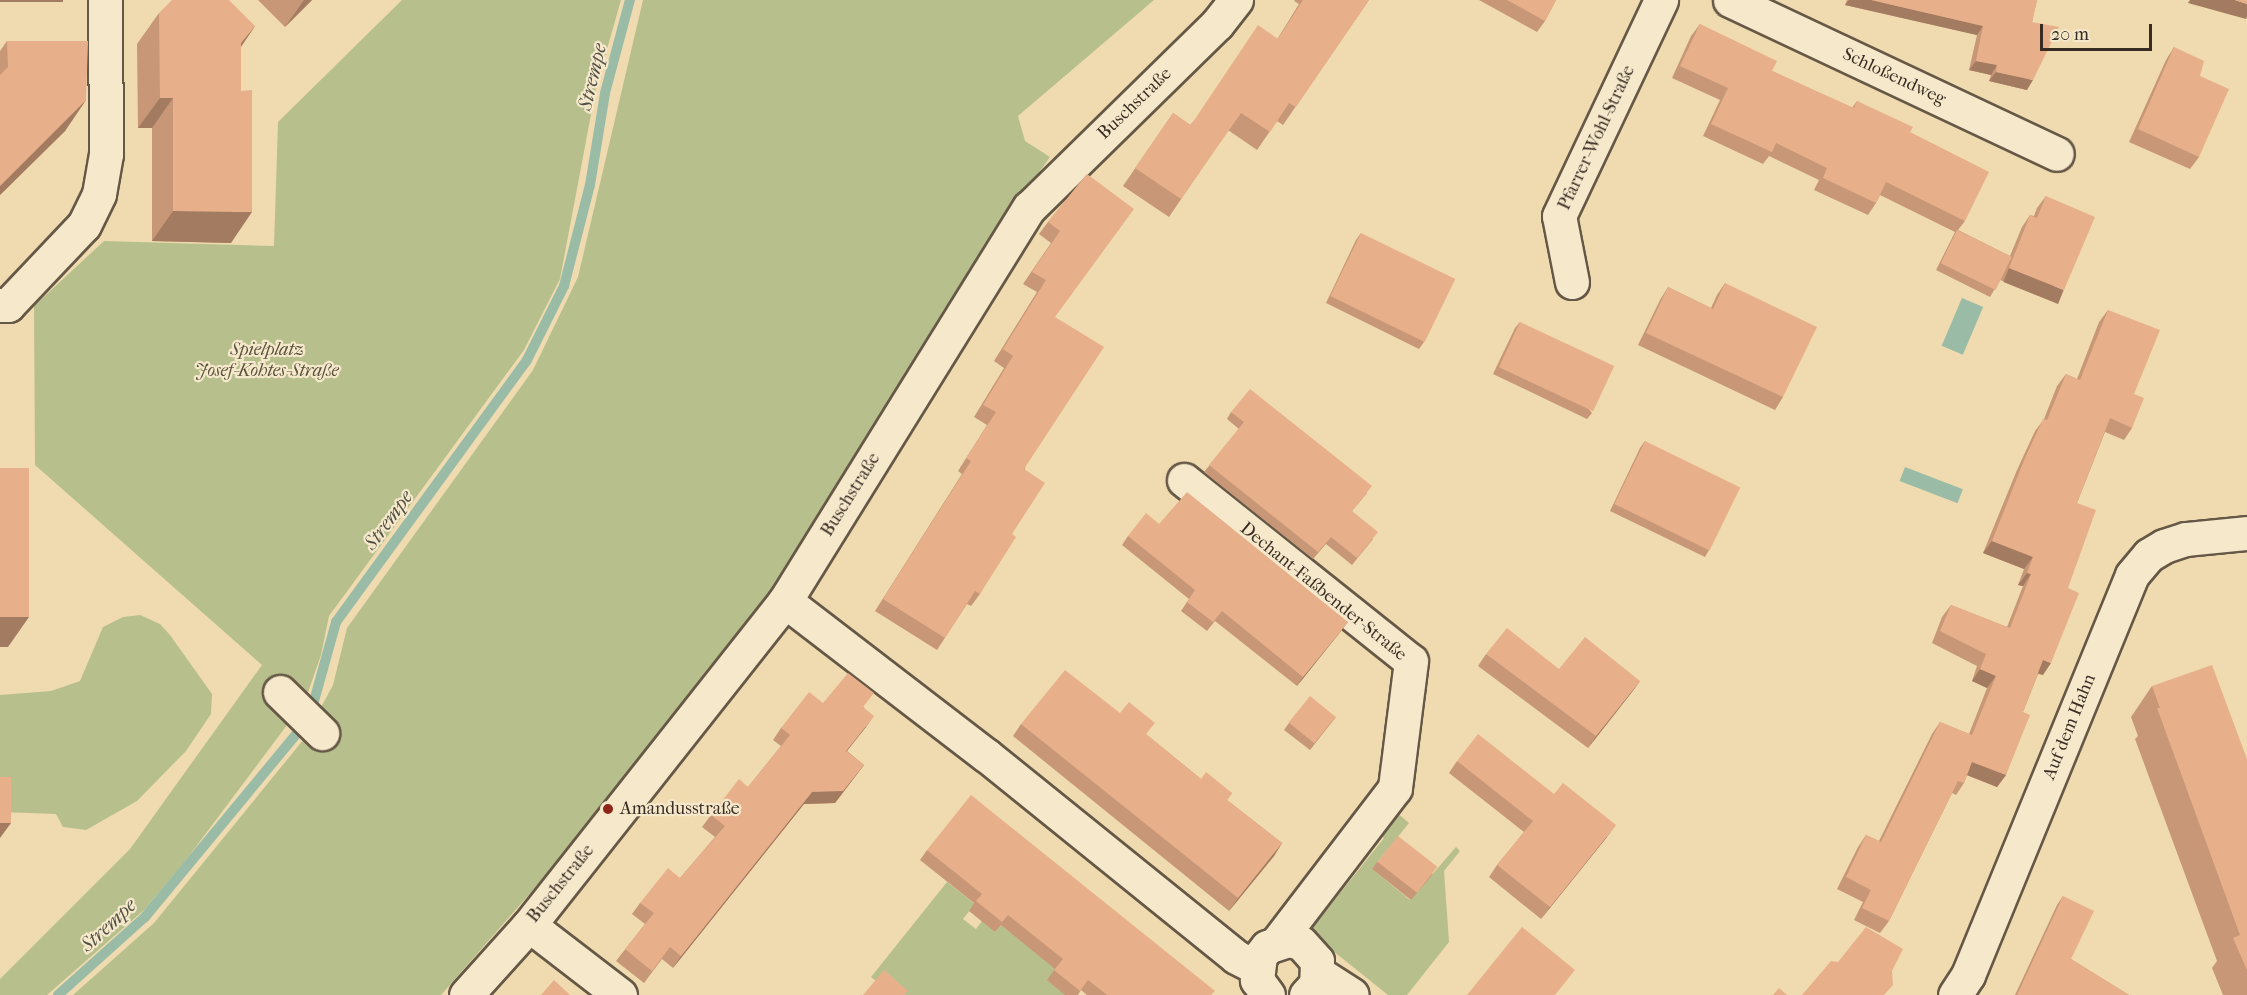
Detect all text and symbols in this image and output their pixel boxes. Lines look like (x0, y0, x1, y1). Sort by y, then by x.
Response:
scale bar (2043, 12, 2156, 50)
text: 20 m (2051, 24, 2089, 45)
water label: Strempe (573, 41, 611, 113)
street label: Schloßendweg (1839, 44, 1949, 110)
street label: Pfarrer-Wohl-Straße (1554, 62, 1640, 214)
street label: Buschstraße (1094, 63, 1176, 145)
park label: Spielplatz Josef-Kohtes-Straße (195, 340, 339, 382)
street label: Buschstraße (817, 449, 885, 541)
water label: Strempe (358, 486, 418, 554)
street label: Dechant-Faßbender-Straße (1235, 518, 1411, 666)
street label: Auf dem Hahn (2039, 671, 2101, 783)
place label: Amandusstraße (620, 798, 740, 820)
marker: Amandusstraße (601, 802, 615, 816)
street label: Buschstraße (523, 841, 599, 927)
water label: Strempe (75, 893, 141, 957)

